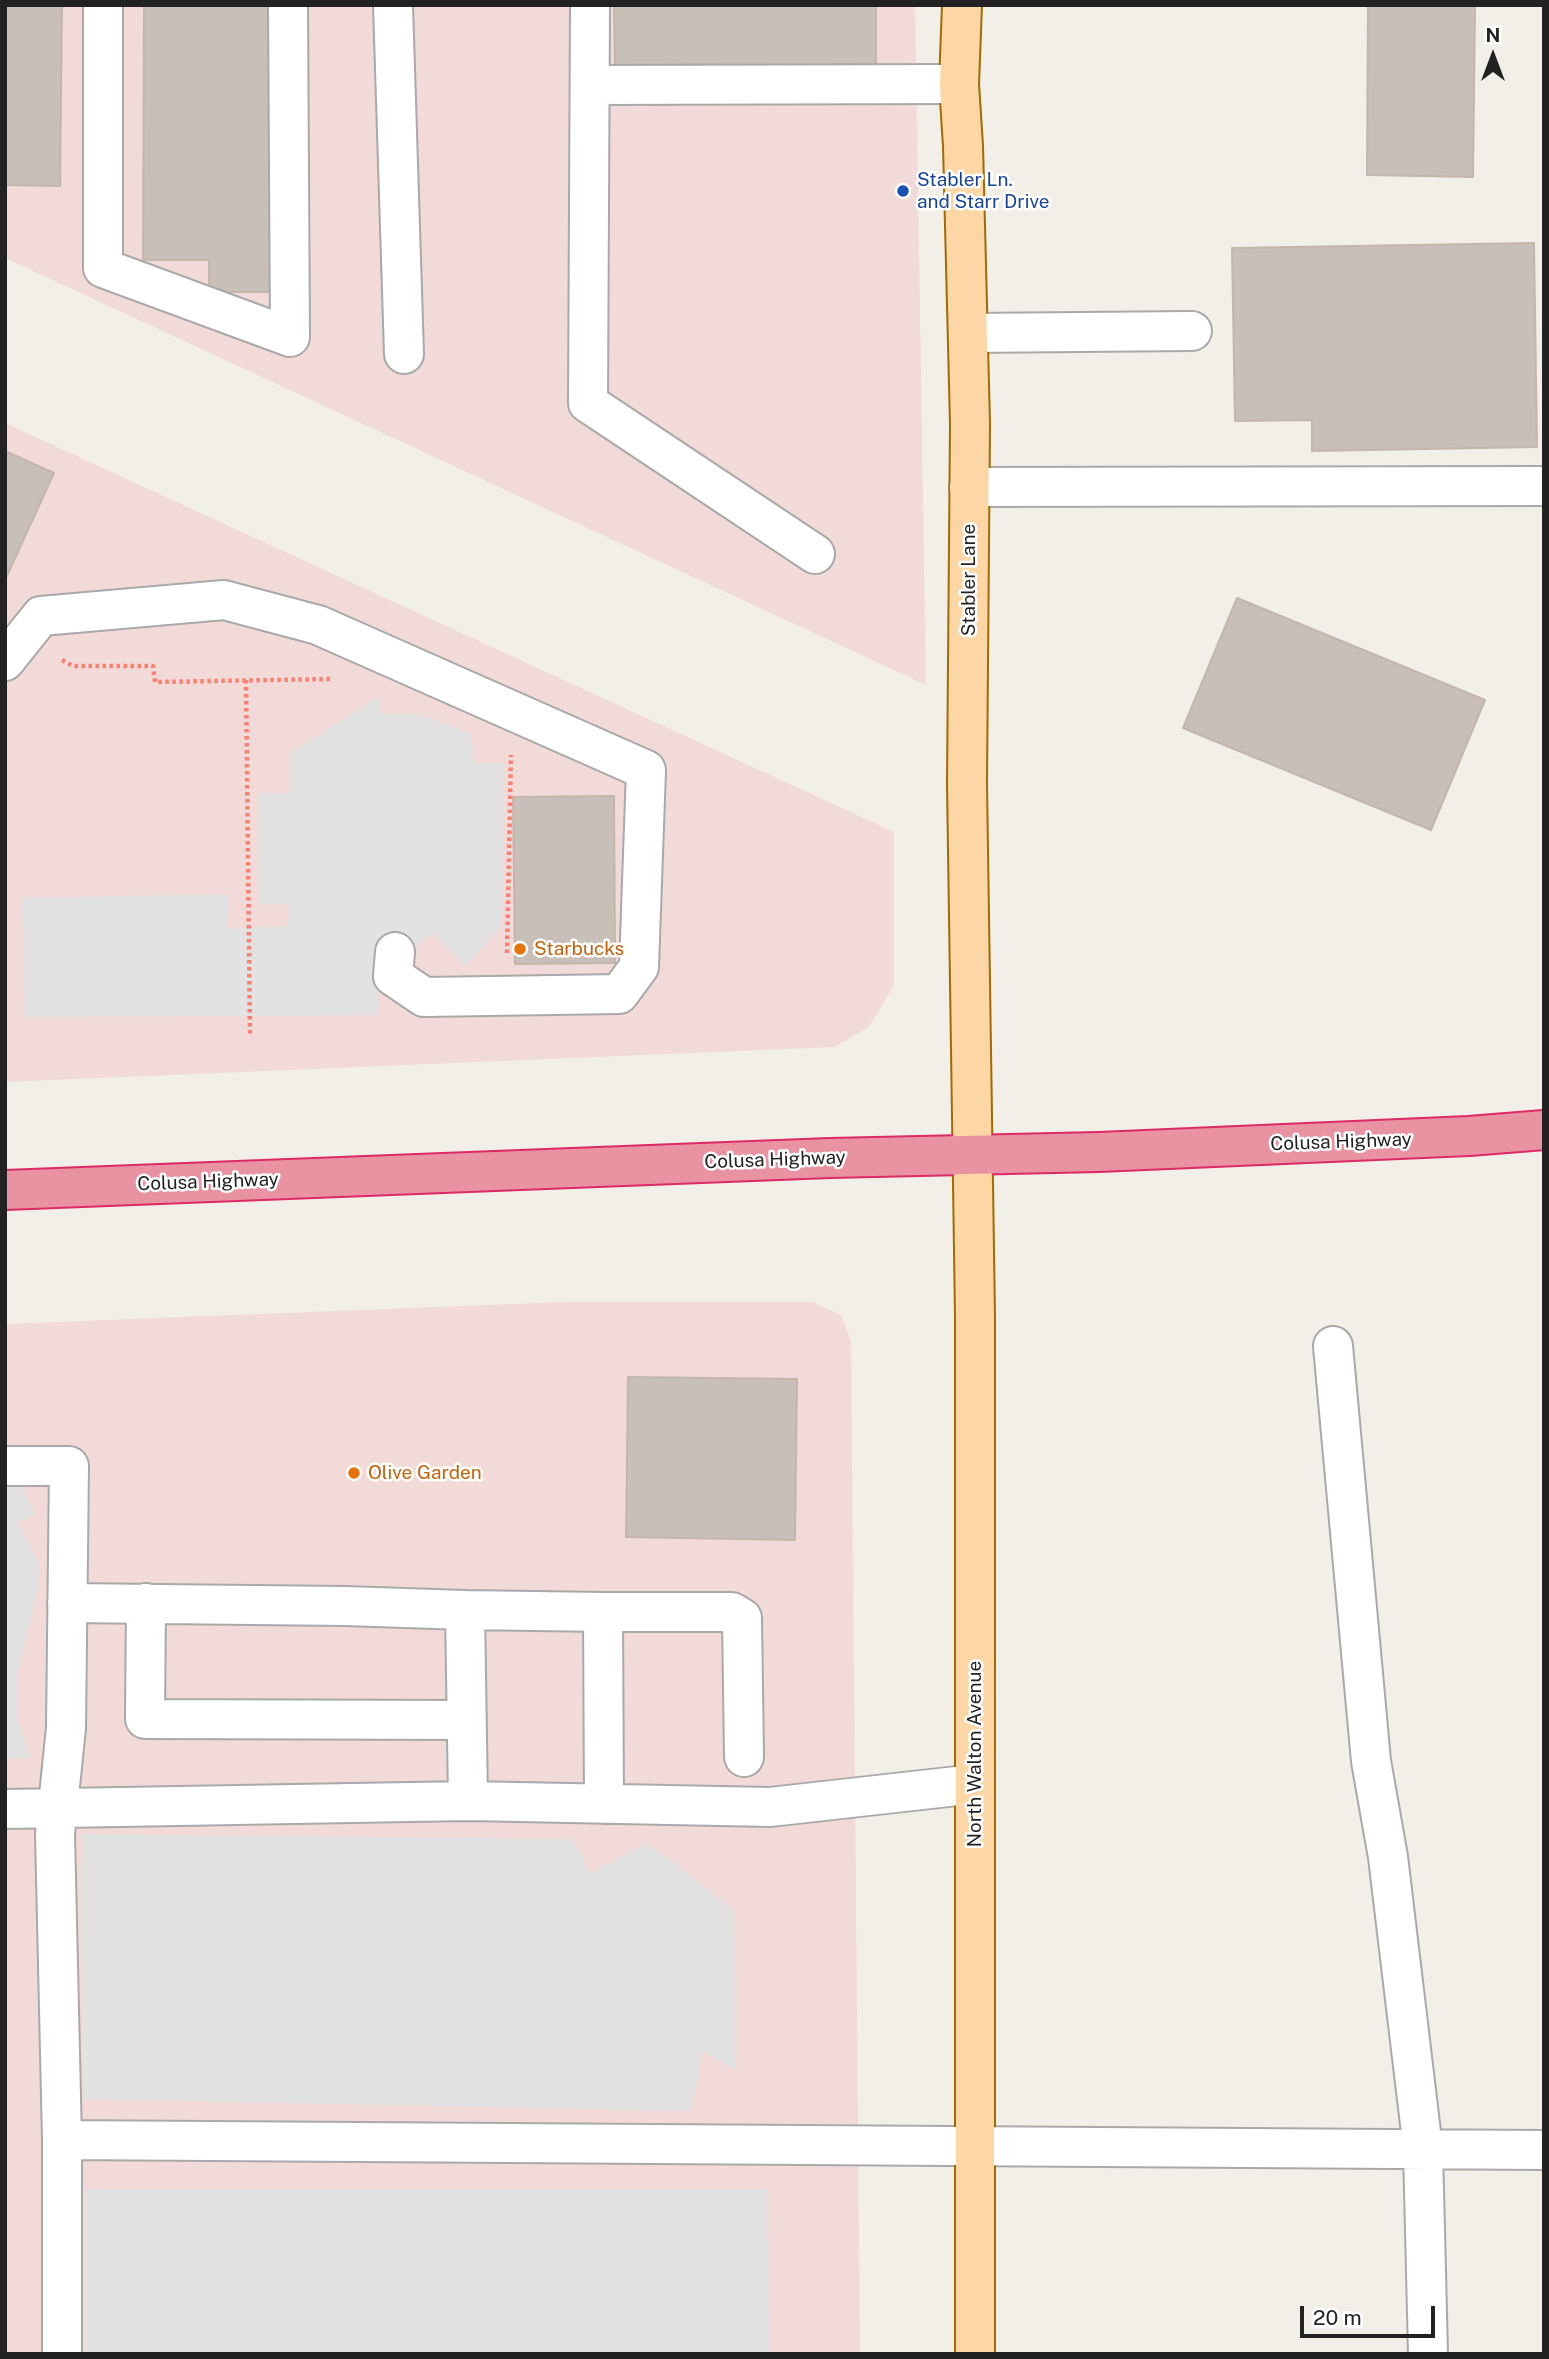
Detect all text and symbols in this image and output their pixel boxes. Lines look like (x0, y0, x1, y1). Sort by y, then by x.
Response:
north arrow (1458, 21, 1528, 91)
text: N (1486, 24, 1500, 46)
place label: Stabler Ln. and Starr Drive (917, 169, 1050, 213)
marker: Stabler Ln. and Starr Drive (895, 183, 911, 199)
street label: Stabler Lane (958, 524, 980, 636)
place label: Starbucks (534, 938, 624, 960)
marker: Starbucks (512, 941, 528, 957)
street label: Colusa Highway (1270, 1128, 1412, 1156)
street label: Colusa Highway (704, 1146, 846, 1174)
street label: Colusa Highway (137, 1168, 279, 1196)
place label: Olive Garden (368, 1462, 482, 1484)
marker: Olive Garden (346, 1465, 362, 1481)
street label: North Walton Avenue (964, 1661, 986, 1847)
scale bar (1304, 2292, 1439, 2336)
text: 20 m (1313, 2305, 1362, 2330)

